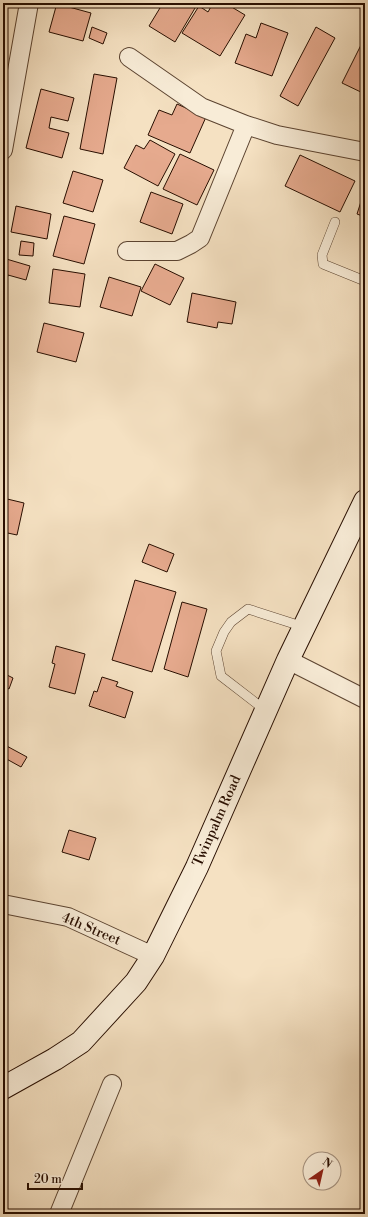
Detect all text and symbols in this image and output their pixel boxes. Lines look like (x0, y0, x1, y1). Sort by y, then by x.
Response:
street label: Twinpalm Road (189, 772, 245, 869)
street label: 4th Street (59, 908, 123, 950)
north arrow (302, 1151, 342, 1191)
text: N (320, 1155, 335, 1172)
scale bar (28, 1165, 82, 1191)
text: 20 m (34, 1172, 62, 1187)

